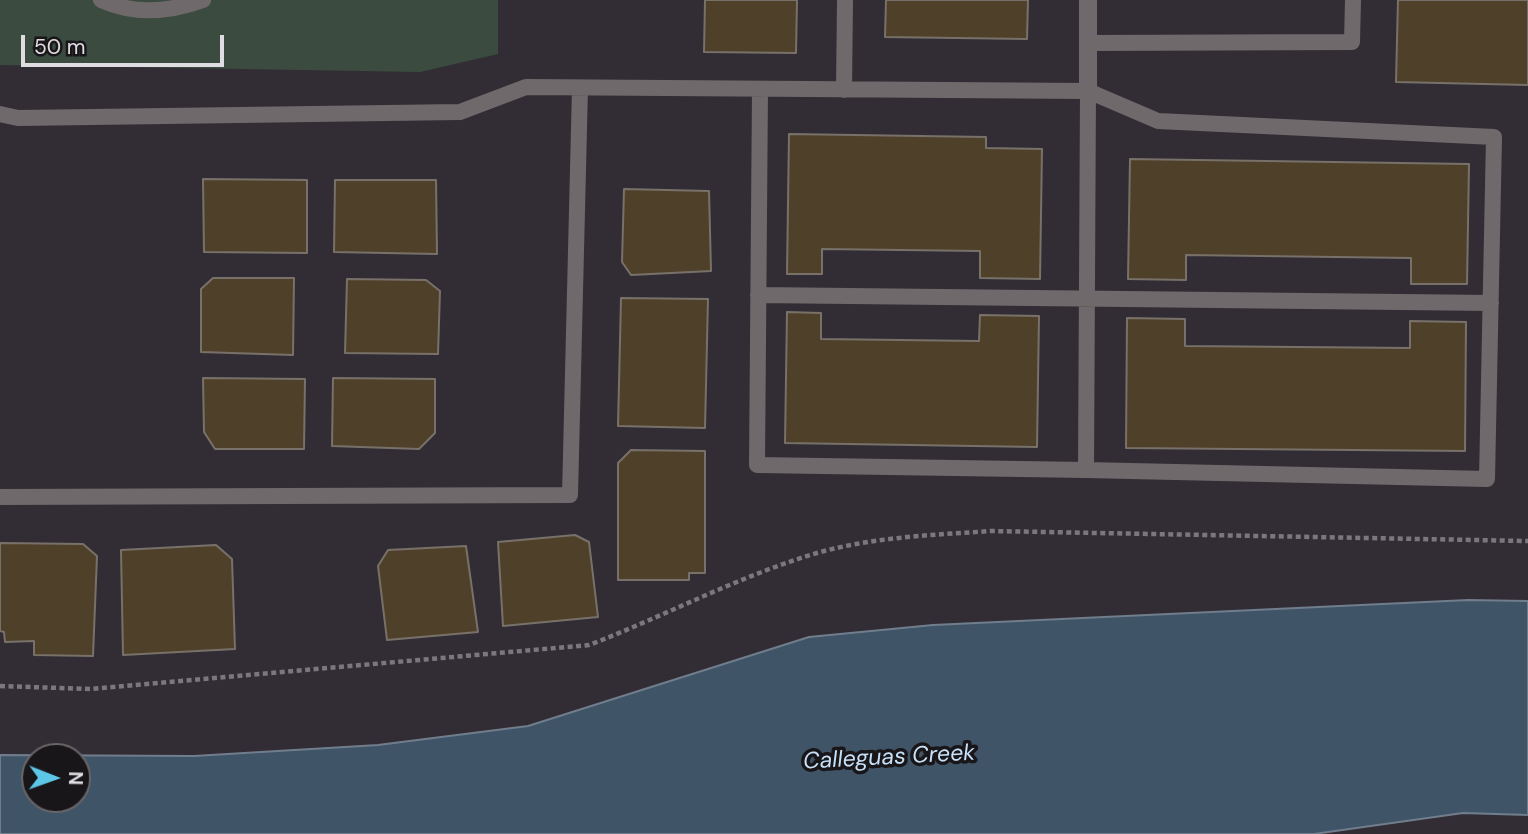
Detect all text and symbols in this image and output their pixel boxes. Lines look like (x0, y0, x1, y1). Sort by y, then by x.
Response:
scale bar (24, 21, 228, 65)
text: 50 m (34, 33, 85, 61)
water label: Calleguas Creek (802, 740, 976, 776)
north arrow (21, 743, 91, 813)
text: N (63, 771, 88, 785)

